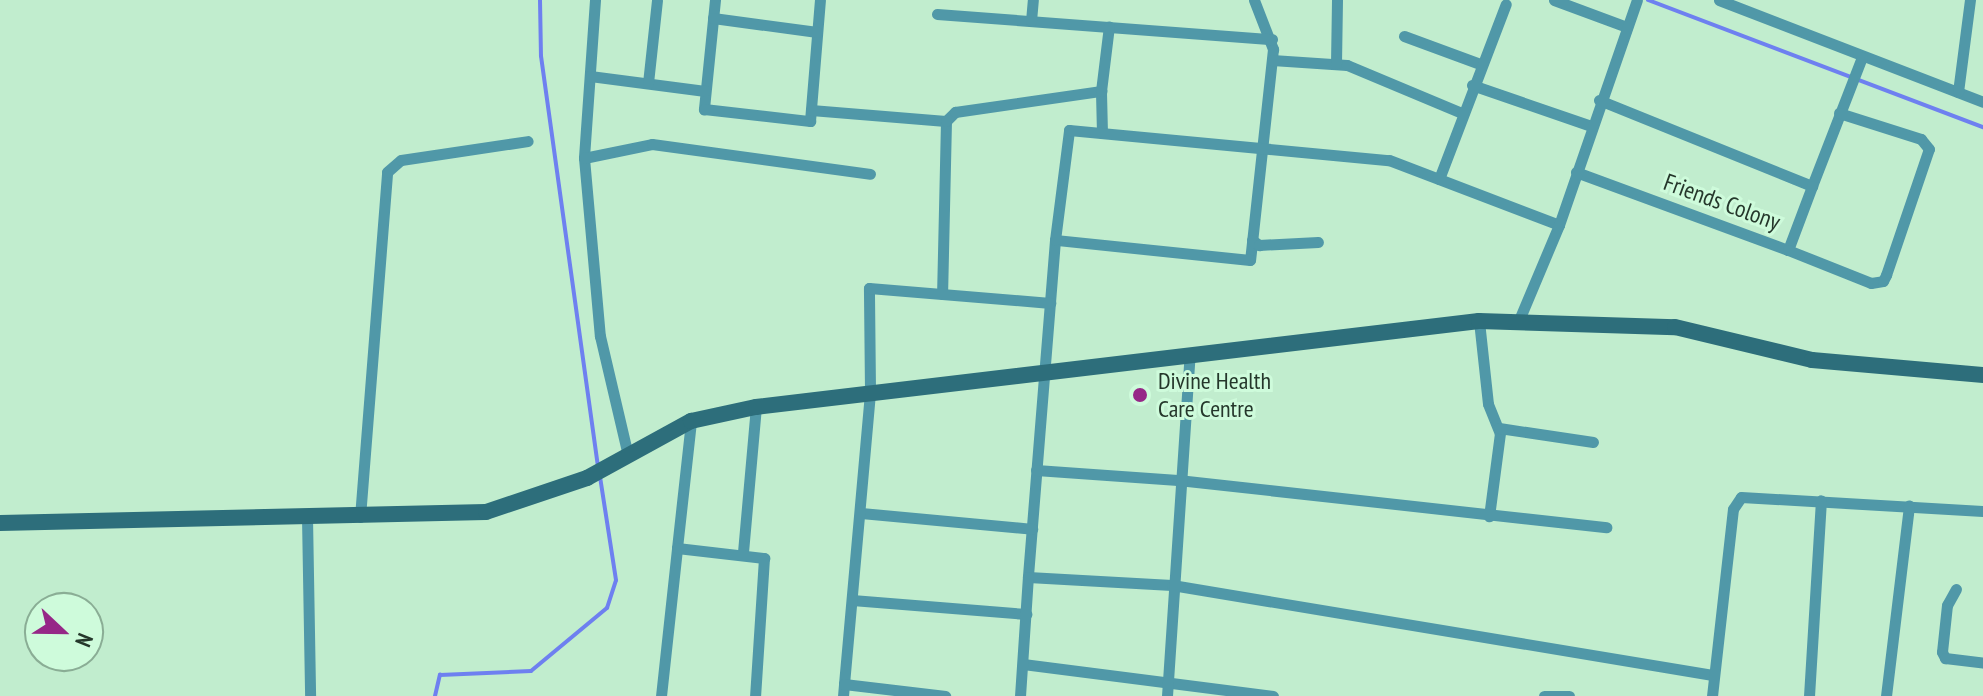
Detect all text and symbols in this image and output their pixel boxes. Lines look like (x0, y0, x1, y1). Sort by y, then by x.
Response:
street label: Friends Colony (1660, 168, 1784, 236)
place label: Divine Health Care Centre (1158, 367, 1271, 423)
marker: Divine Health Care Centre (1129, 384, 1151, 406)
north arrow (24, 592, 104, 672)
text: N (69, 629, 100, 651)

